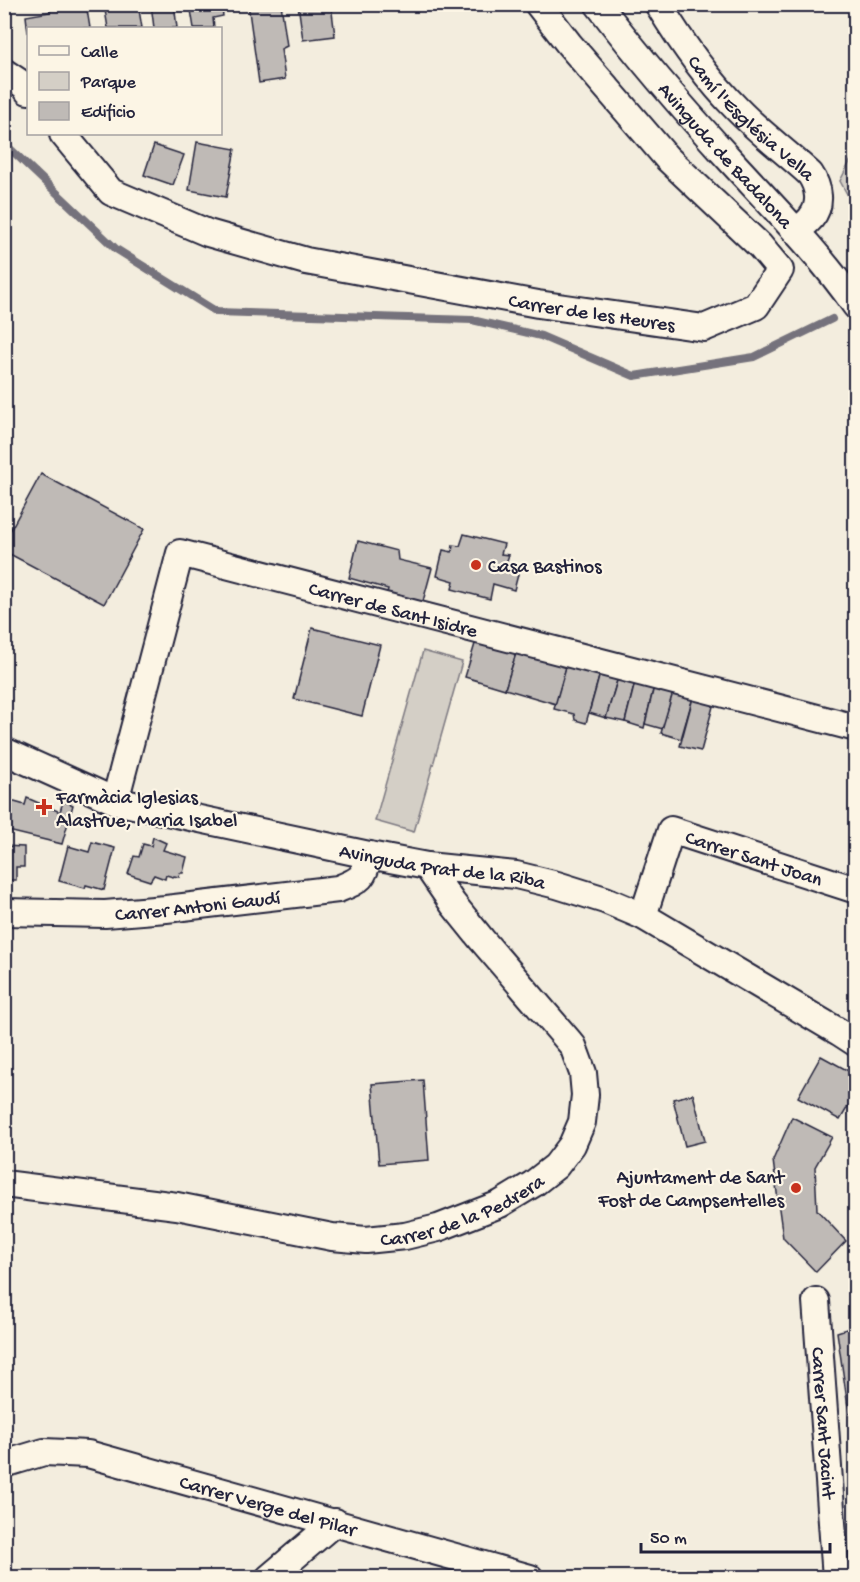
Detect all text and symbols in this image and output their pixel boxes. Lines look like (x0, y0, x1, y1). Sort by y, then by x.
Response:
legend (27, 27, 222, 135)
text: Calle (81, 43, 119, 64)
street label: Camí l'Església Vella (681, 52, 819, 188)
text: Parque (80, 73, 137, 94)
street label: Avinguda de Badalona (652, 79, 796, 235)
text: Edificio (81, 103, 135, 124)
street label: Carrer de les Heures (506, 291, 677, 339)
place label: Casa Bastinos (488, 557, 602, 580)
marker: Casa Bastinos (469, 558, 483, 572)
street label: Carrer de Sant Isidre (306, 579, 480, 645)
place label: Farmàcia Iglesias Alastrue, Maria Isabel (55, 788, 237, 834)
marker: Farmàcia Iglesias Alastrue, Maria Isabel (37, 800, 51, 814)
street label: Carrer Sant Joan (682, 827, 825, 893)
street label: Avinguda Prat de la Riba (337, 841, 548, 897)
street label: Carrer Antoni Gaudí (114, 888, 282, 928)
place label: Ajuntament de Sant Fost de Campsentelles (597, 1168, 786, 1214)
street label: Carrer de la Pedrera (379, 1171, 551, 1253)
marker: Ajuntament de Sant Fost de Campsentelles (789, 1181, 803, 1195)
street label: Carrer Sant Jacint (804, 1346, 838, 1501)
street label: Carrer Verge del Pilar (176, 1472, 360, 1544)
scale bar (641, 1516, 830, 1554)
text: 50 m (650, 1529, 687, 1550)

